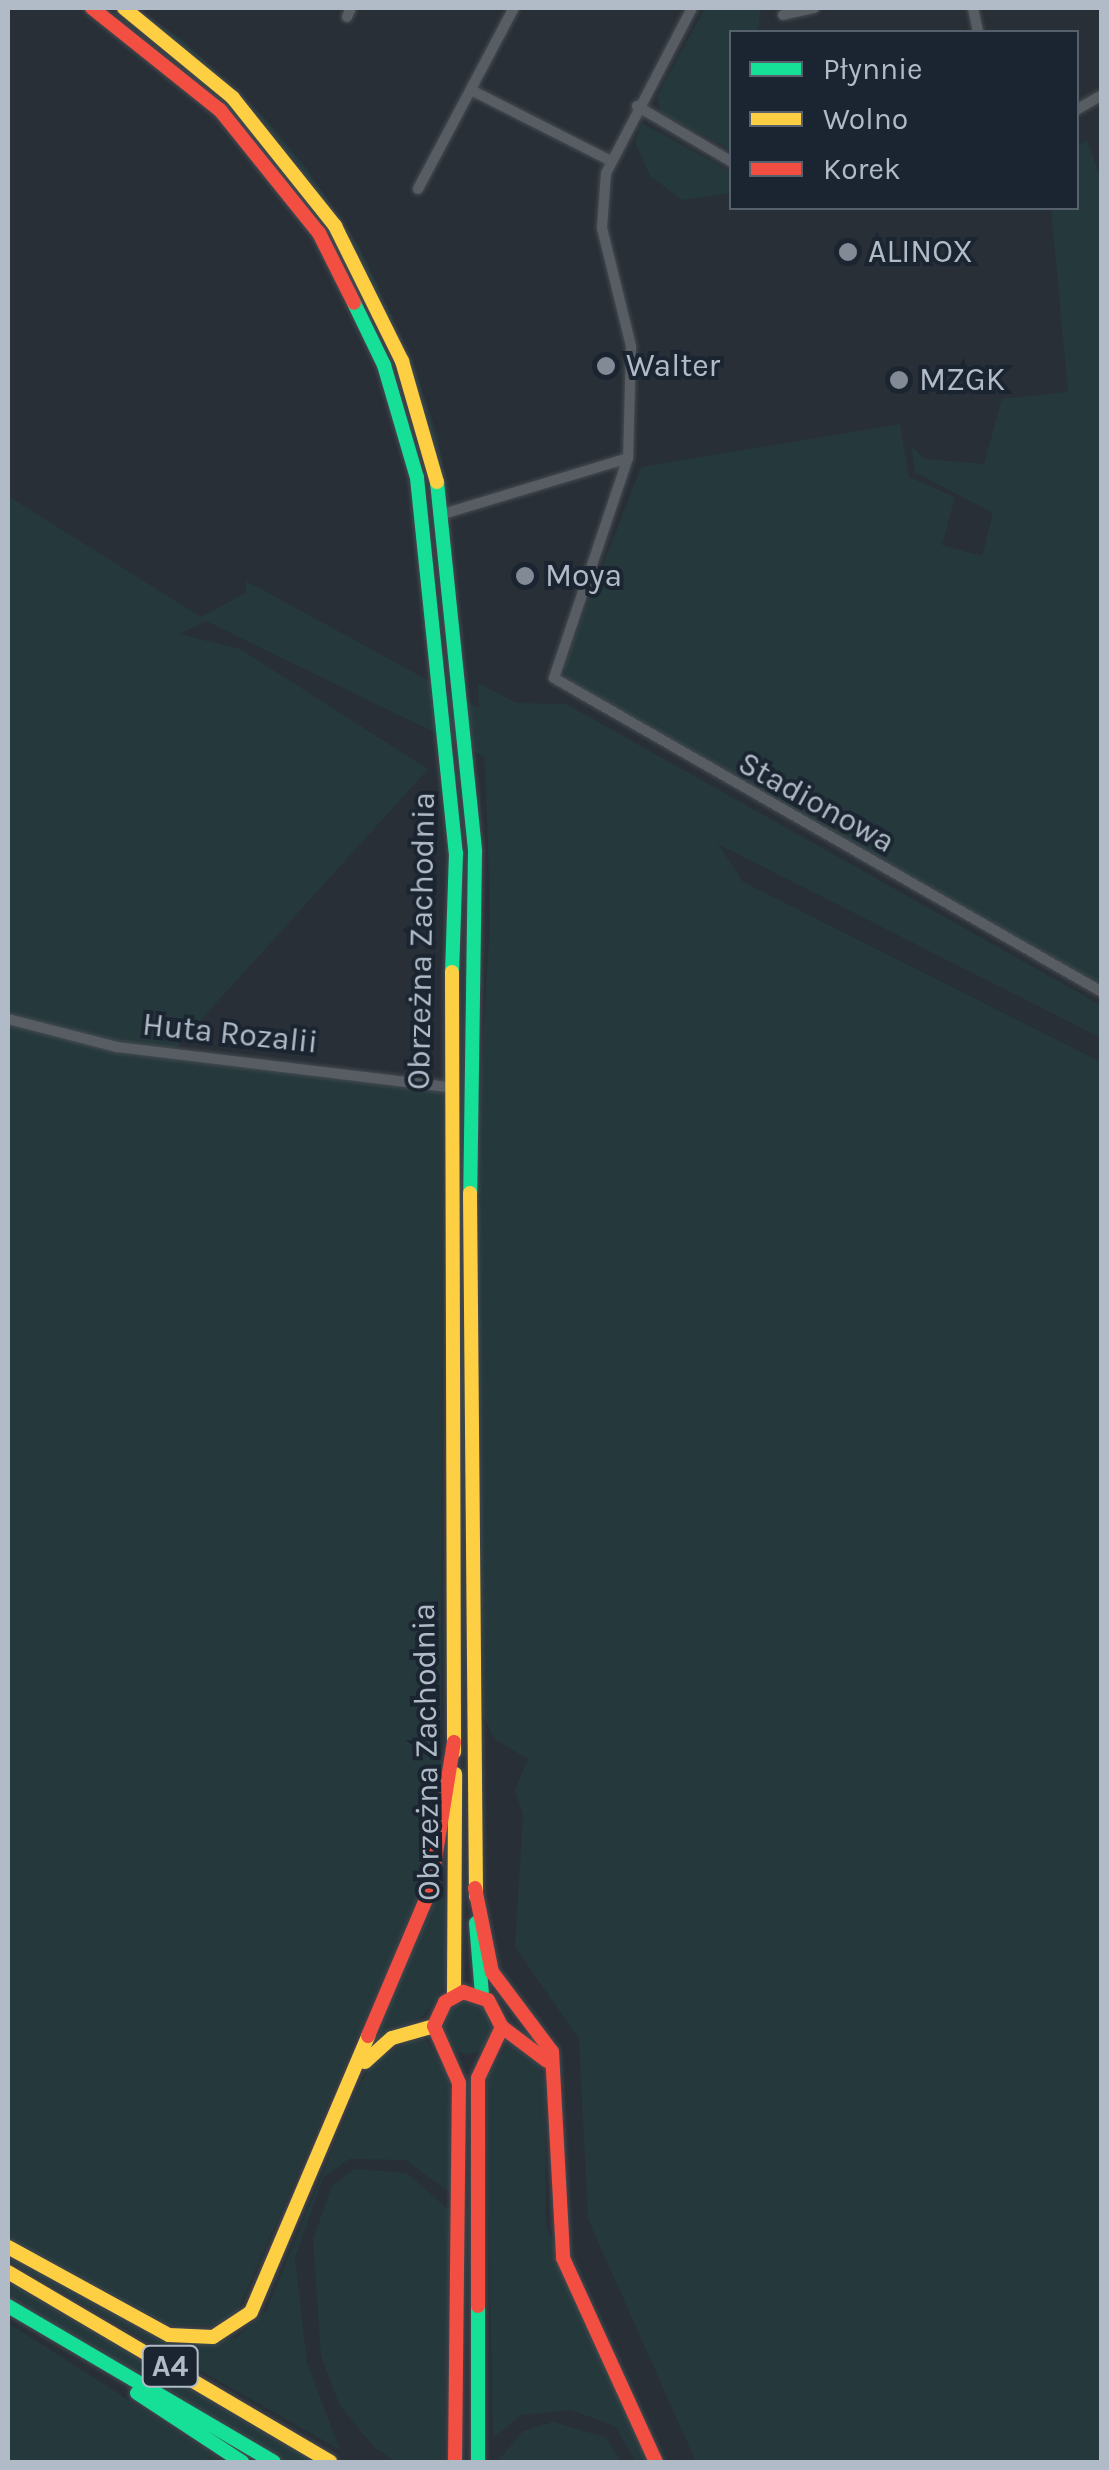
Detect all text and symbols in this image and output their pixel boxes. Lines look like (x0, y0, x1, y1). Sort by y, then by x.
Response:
legend (729, 30, 1079, 210)
text: Płynnie (823, 51, 923, 87)
text: Wolno (823, 101, 908, 137)
text: Korek (823, 151, 901, 187)
place label: ALINOX (868, 233, 973, 271)
marker: ALINOX (837, 241, 859, 263)
place label: Walter (626, 347, 720, 385)
marker: Walter (595, 355, 617, 377)
place label: MZGK (919, 361, 1005, 399)
marker: MZGK (888, 369, 910, 391)
place label: Moya (545, 557, 622, 595)
marker: Moya (514, 565, 536, 587)
street label: Stadionowa (731, 744, 901, 862)
street label: Obrzeżna Zachodnia (400, 792, 444, 1090)
street label: Huta Rozalii (141, 1006, 319, 1062)
street label: Obrzeżna Zachodnia (405, 1603, 449, 1901)
road number: A4 (140, 2341, 200, 2391)

